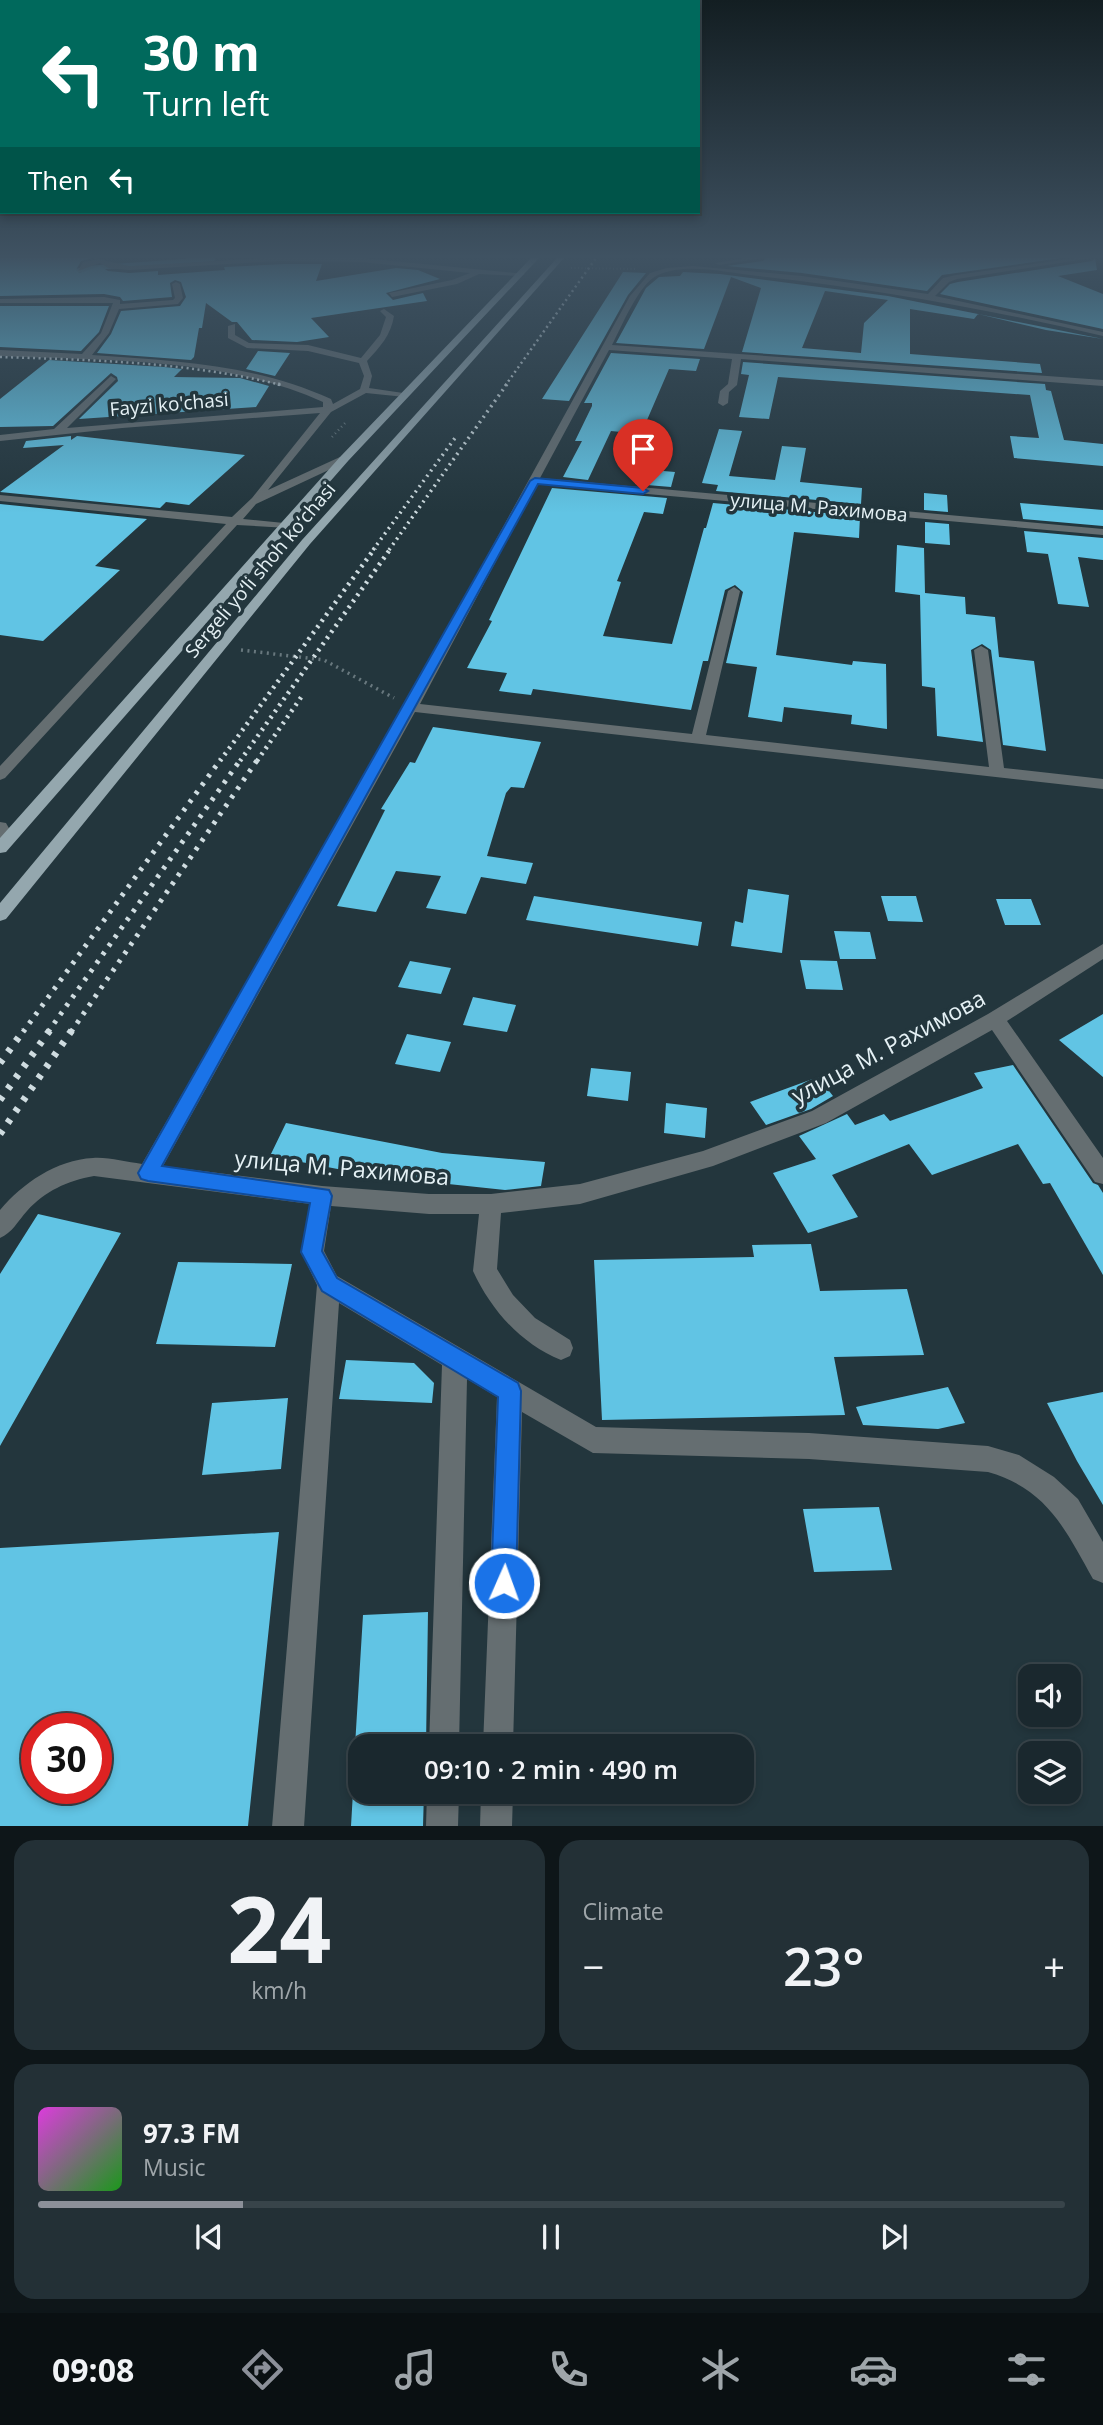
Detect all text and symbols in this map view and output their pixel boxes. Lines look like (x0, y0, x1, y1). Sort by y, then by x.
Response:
text: 30 m (143, 19, 260, 85)
icon: left (28, 28, 119, 119)
text: Turn left (143, 82, 269, 125)
icon: left (103, 161, 141, 199)
text: Then (28, 162, 89, 198)
street label: Fayzi ko'chasi (108, 386, 230, 422)
pin (613, 419, 673, 491)
icon: arrive (624, 430, 662, 468)
street label: Sergeli yo‘li shoh ko‘chasi (179, 477, 341, 663)
street label: улица М. Рахимова (729, 486, 909, 528)
street label: улица М. Рахимова (786, 981, 990, 1111)
street label: улица М. Рахимова (233, 1142, 451, 1192)
position arrow (467, 1546, 541, 1620)
map controls (1018, 1664, 1081, 1804)
button: sound (1018, 1664, 1081, 1727)
speed limit sign: 30 (21, 1713, 112, 1804)
button: layers (1018, 1741, 1081, 1804)
text: 09:10 · 2 min · 490 m (424, 1751, 678, 1787)
text: 24 (227, 1866, 331, 1990)
text: Climate (583, 1895, 664, 1927)
text: 23° (783, 1930, 865, 2001)
text: − (583, 1940, 604, 1992)
text: + (1043, 1940, 1065, 1992)
text: km/h (251, 1974, 307, 2006)
text: 97.3 FM (143, 2115, 241, 2151)
text: Music (143, 2151, 206, 2183)
icon: previous (190, 2218, 228, 2256)
icon: pause (532, 2218, 570, 2256)
icon: next (875, 2218, 913, 2256)
icon: directions (238, 2345, 287, 2394)
icon: music (391, 2345, 440, 2394)
icon: phone (544, 2345, 593, 2394)
icon: climate (696, 2345, 745, 2394)
icon: car (849, 2345, 898, 2394)
icon: filters (1002, 2345, 1051, 2394)
text: 09:08 (52, 2348, 134, 2391)

